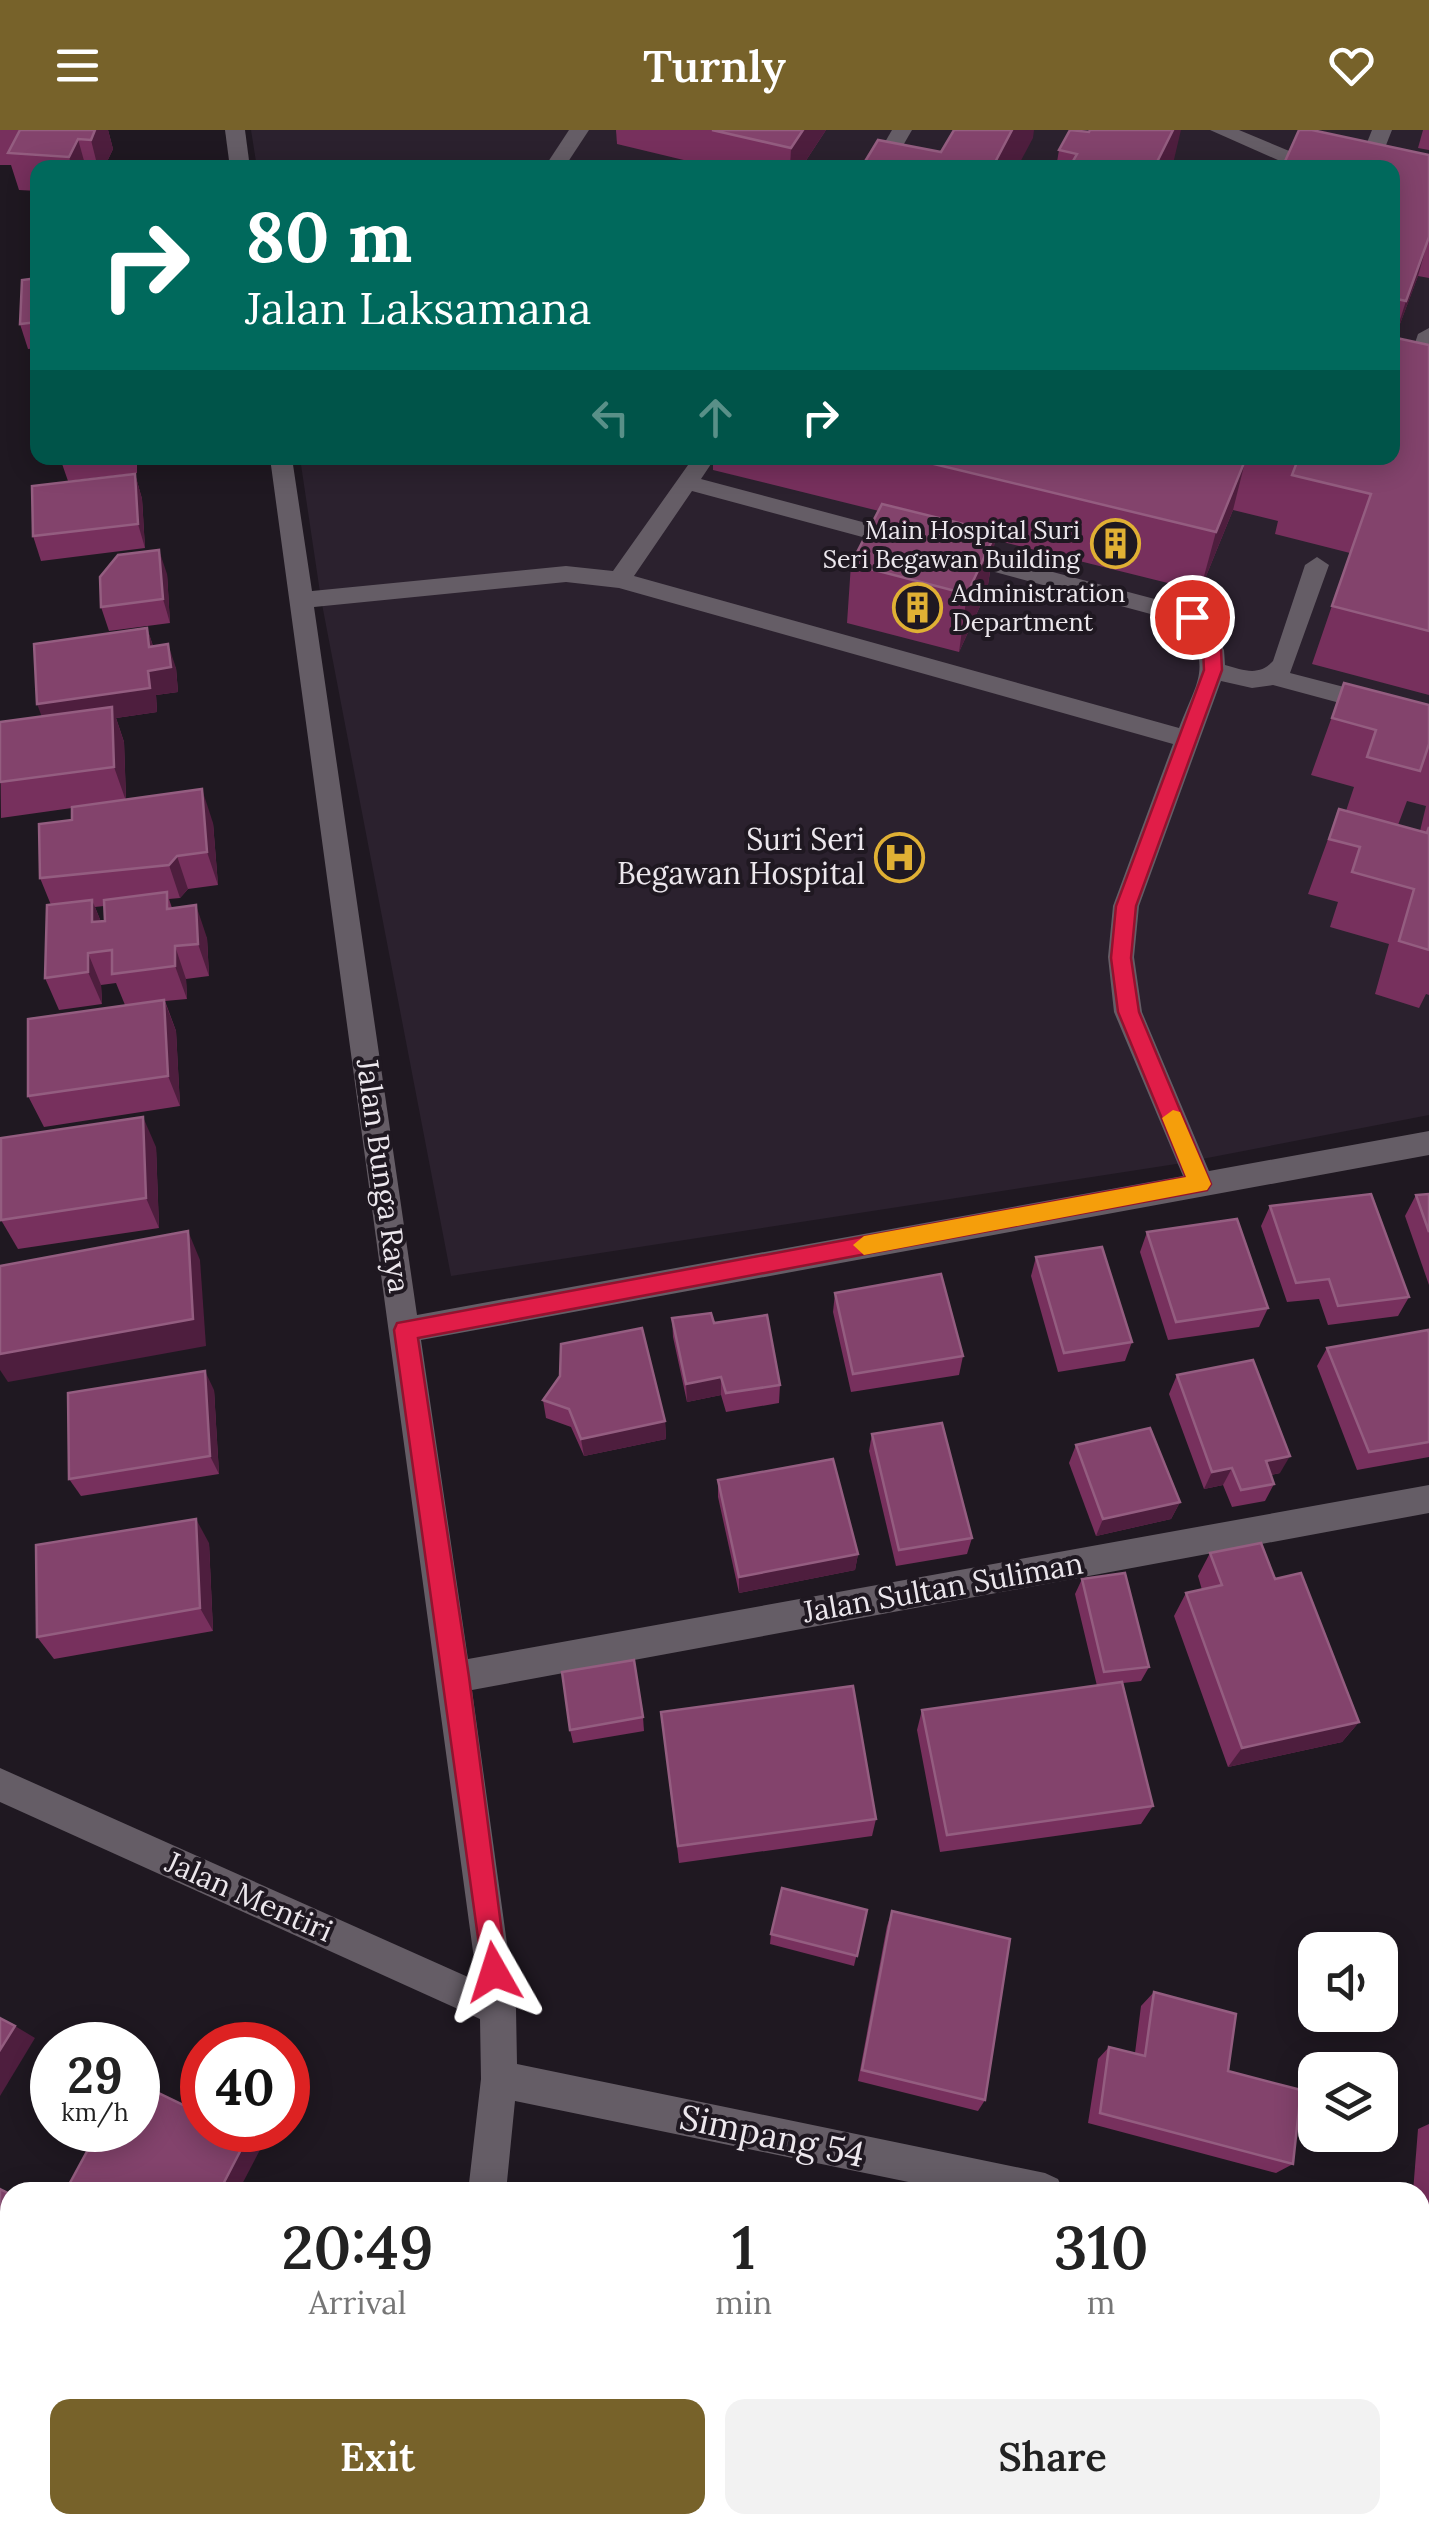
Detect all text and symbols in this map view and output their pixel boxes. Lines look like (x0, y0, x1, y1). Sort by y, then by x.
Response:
text: Turnly (643, 37, 786, 94)
icon: menu (50, 38, 105, 93)
icon: heart (1324, 38, 1379, 93)
text: 80 m (245, 192, 412, 281)
icon: right (80, 200, 210, 330)
text: Jalan Laksamana (245, 279, 591, 336)
icon: left (583, 390, 638, 445)
icon: ahead (688, 390, 743, 445)
icon: right (793, 390, 848, 445)
place label: Main Hospital Suri Seri Begawan Building (823, 514, 1081, 575)
building icon: Main Hospital Suri Seri Begawan Building (1089, 518, 1141, 570)
pin (1150, 575, 1235, 660)
place label: Administration Department (951, 577, 1125, 638)
building icon: Administration Department (891, 581, 943, 633)
icon: arrive (1165, 590, 1220, 645)
place label: Suri Seri Begawan Hospital (617, 820, 865, 893)
hospital icon: Suri Seri Begawan Hospital (874, 831, 926, 883)
street label: Jalan Bunga Raya (348, 1055, 419, 1295)
street label: Jalan Sultan Suliman (799, 1544, 1086, 1631)
street label: Jalan Mentiri (159, 1842, 339, 1950)
position arrow (442, 1920, 546, 2024)
map controls (1298, 1932, 1398, 2152)
button: sound (1298, 1932, 1398, 2032)
speed limit sign: 40 (180, 2022, 310, 2152)
text: 29 (67, 2043, 123, 2107)
button: layers (1298, 2052, 1398, 2152)
street label: Simpang 54 (676, 2094, 869, 2177)
text: km/h (61, 2096, 129, 2128)
text: 20:49 (281, 2209, 434, 2285)
text: 1 (732, 2209, 755, 2285)
text: 310 (1054, 2209, 1149, 2285)
text: Arrival (309, 2282, 406, 2323)
text: min (715, 2282, 772, 2323)
text: m (1087, 2282, 1115, 2323)
button: Exit (50, 2399, 705, 2514)
button: Share (725, 2399, 1380, 2514)

